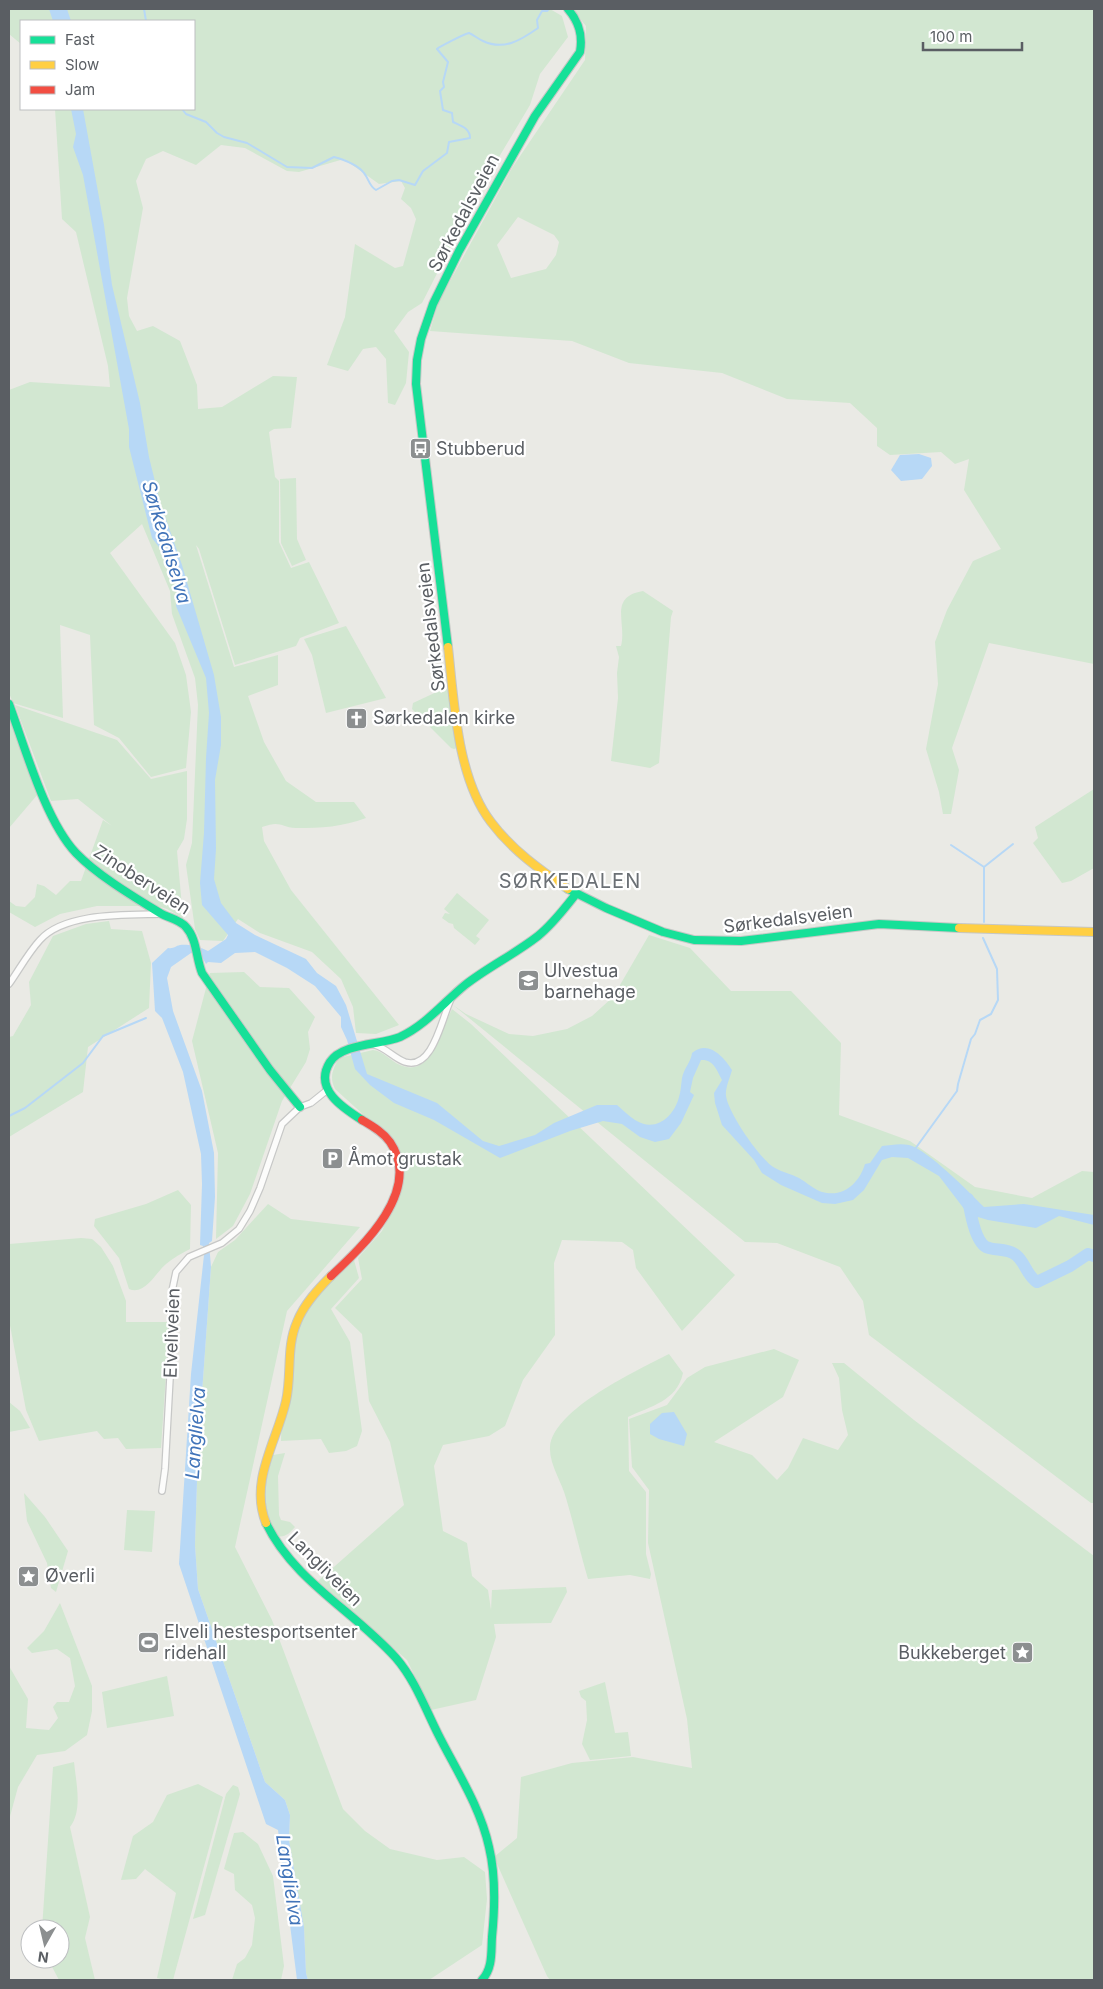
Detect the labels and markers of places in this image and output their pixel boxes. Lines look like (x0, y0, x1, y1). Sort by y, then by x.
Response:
bus stop icon: Stubberud (408, 437, 432, 461)
place label: Stubberud (436, 438, 525, 459)
church icon: Sørkedalen kirke (345, 706, 369, 730)
place label: Sørkedalen kirke (373, 707, 515, 728)
place label: Ulvestua barnehage (544, 960, 636, 1002)
school or university icon: Ulvestua barnehage (516, 969, 540, 993)
place label: Åmot grustak (348, 1146, 462, 1169)
parking icon: Åmot grustak (320, 1147, 344, 1171)
place icon: Øverli (17, 1564, 41, 1588)
place label: Øverli (45, 1565, 95, 1586)
place label: Elveli hestesportsenter ridehall (164, 1621, 358, 1663)
sports icon: Elveli hestesportsenter ridehall (136, 1630, 160, 1654)
place icon: Bukkeberget (1010, 1641, 1034, 1665)
place label: Bukkeberget (898, 1642, 1006, 1663)

